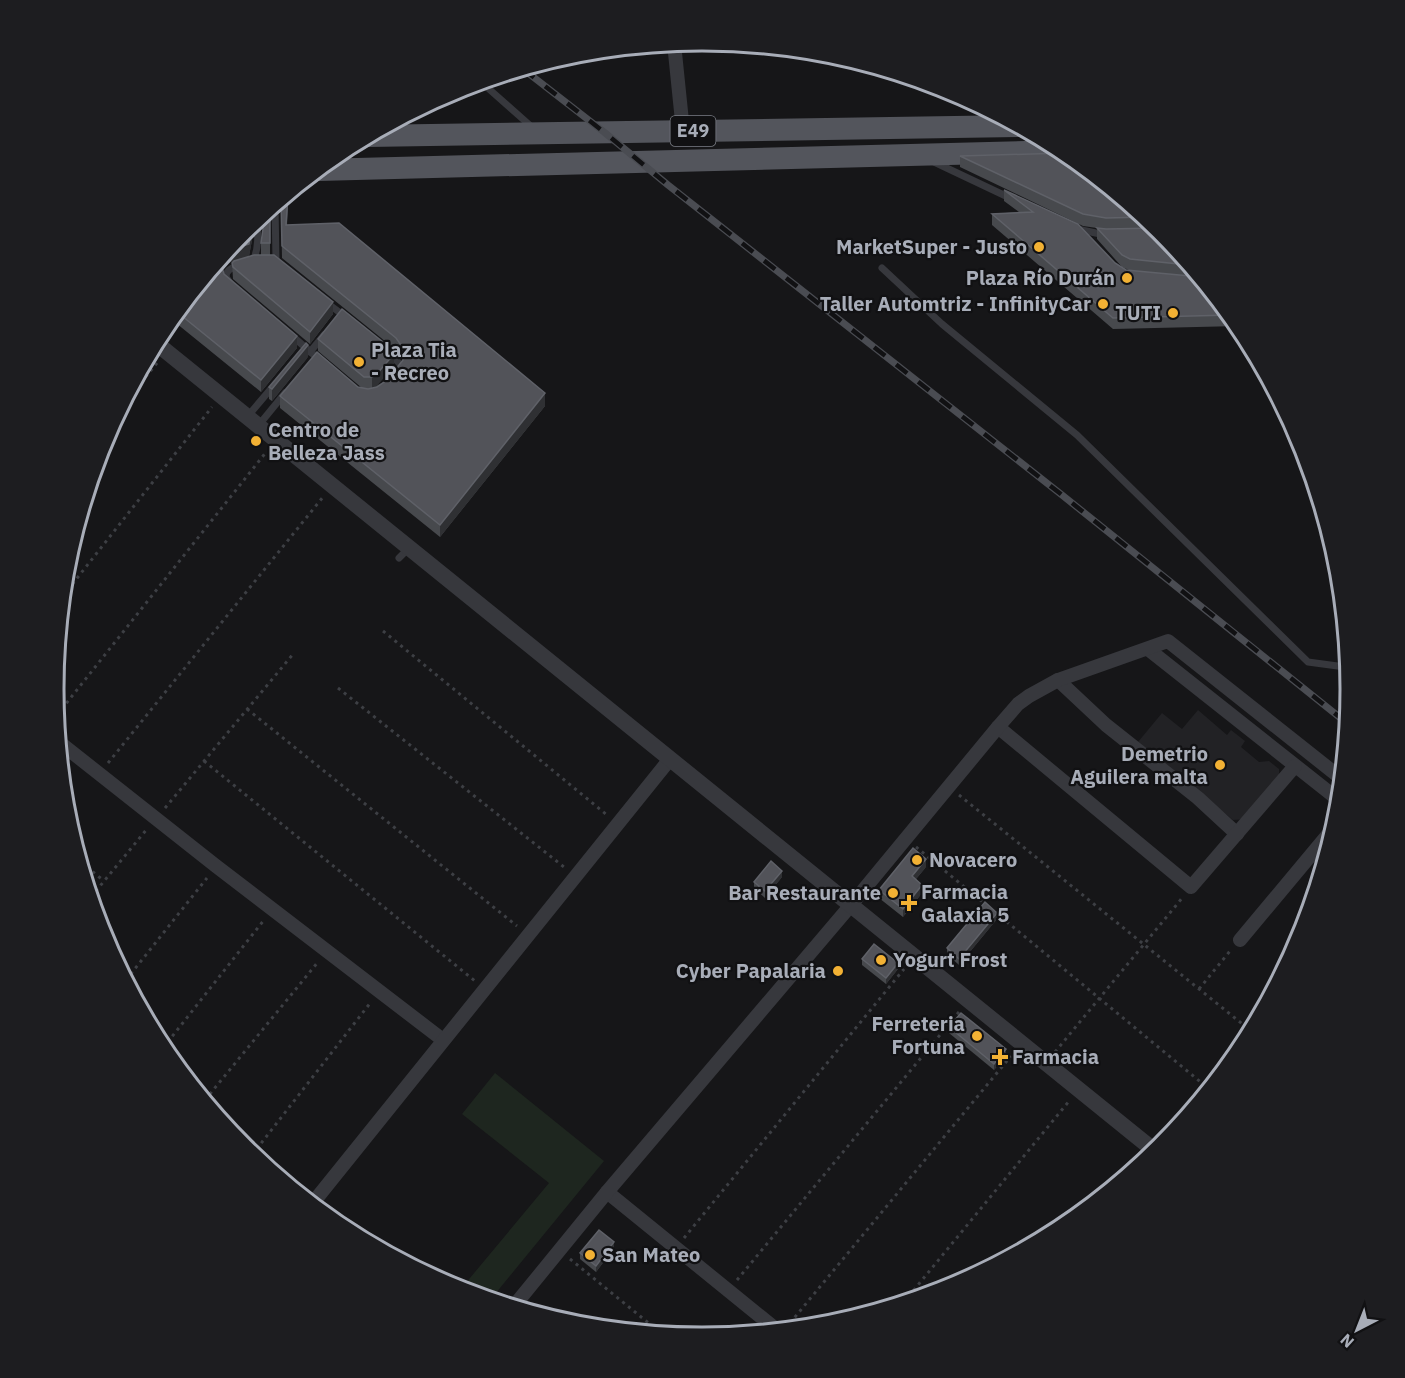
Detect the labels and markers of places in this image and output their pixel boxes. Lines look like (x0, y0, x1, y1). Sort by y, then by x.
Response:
place label: MarketSuper - Justo (836, 233, 1027, 260)
marker: MarketSuper - Justo (1032, 240, 1046, 254)
place label: Plaza Río Durán (966, 264, 1115, 291)
marker: Plaza Río Durán (1120, 271, 1134, 285)
place label: Taller Automtriz - InfinityCar (820, 290, 1091, 317)
marker: Taller Automtriz - InfinityCar (1096, 297, 1110, 311)
place label: TUTI (1115, 299, 1161, 326)
marker: TUTI (1166, 306, 1180, 320)
place label: Plaza Tia - Recreo (371, 336, 457, 386)
marker: Plaza Tia - Recreo (352, 355, 366, 369)
place label: Centro de Belleza Jass (268, 416, 385, 466)
marker: Centro de Belleza Jass (249, 434, 263, 448)
place label: Demetrio Aguilera malta (1070, 740, 1208, 790)
marker: Demetrio Aguilera malta (1213, 758, 1227, 772)
place label: Novacero (929, 846, 1017, 873)
marker: Novacero (910, 853, 924, 867)
place label: Farmacia Galaxia 5 (921, 878, 1009, 928)
place label: Bar Restaurante (728, 879, 881, 906)
marker: Bar Restaurante (886, 886, 900, 900)
marker: Farmacia Galaxia 5 (902, 896, 916, 910)
place label: Yogurt Frost (893, 946, 1007, 973)
marker: Yogurt Frost (874, 953, 888, 967)
place label: Cyber Papalaria (676, 957, 826, 984)
marker: Cyber Papalaria (831, 964, 845, 978)
place label: Ferreteria Fortuna (871, 1010, 965, 1060)
marker: Ferreteria Fortuna (970, 1029, 984, 1043)
place label: Farmacia (1012, 1043, 1099, 1070)
marker: Farmacia (993, 1050, 1007, 1064)
place label: San Mateo (602, 1241, 700, 1268)
marker: San Mateo (583, 1248, 597, 1262)

